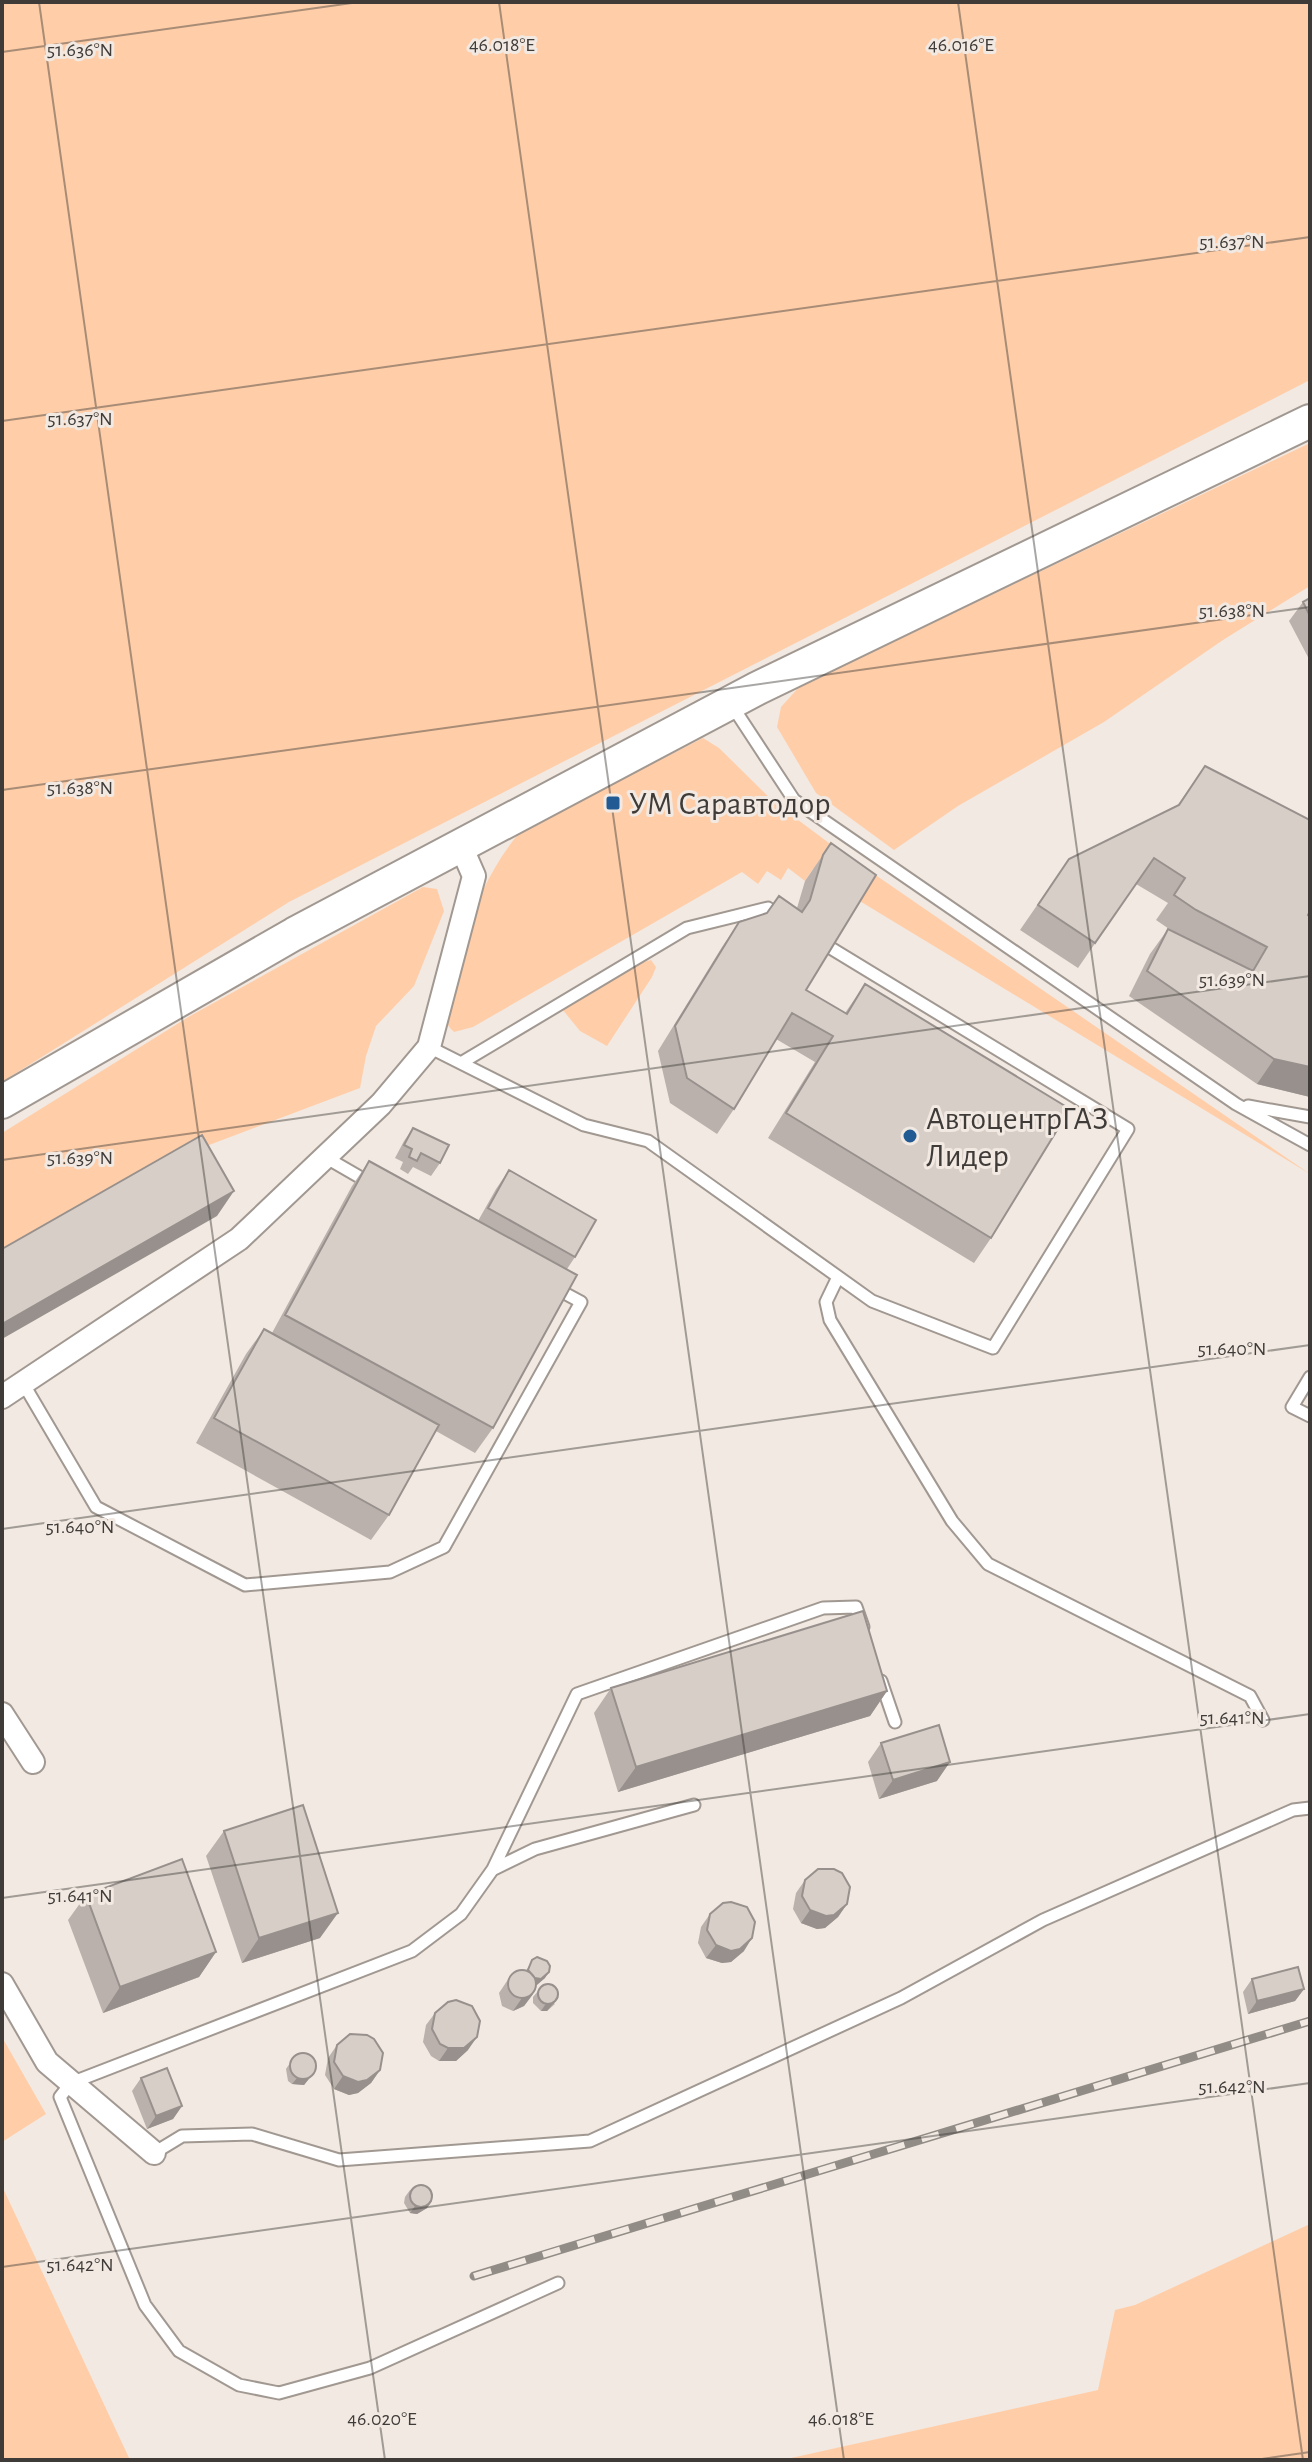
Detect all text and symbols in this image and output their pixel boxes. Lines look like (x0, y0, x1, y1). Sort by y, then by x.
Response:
text: 46.018°E (469, 35, 535, 55)
text: 46.016°E (928, 35, 994, 55)
text: 51.636°N (47, 40, 113, 60)
text: 51.637°N (1199, 232, 1265, 252)
text: 51.637°N (47, 409, 113, 429)
text: 51.638°N (1199, 601, 1265, 621)
text: 51.638°N (47, 778, 113, 798)
place label: УМ Саравтодор (629, 788, 830, 820)
marker: УМ Саравтодор (604, 794, 622, 812)
text: 51.639°N (1199, 970, 1265, 990)
place label: АвтоцентрГАЗ Лидер (926, 1103, 1109, 1172)
marker: АвтоцентрГАЗ Лидер (901, 1127, 919, 1145)
text: 51.639°N (47, 1148, 113, 1168)
text: 51.640°N (1198, 1339, 1266, 1359)
text: 51.640°N (46, 1517, 114, 1537)
text: 51.641°N (1199, 1708, 1265, 1728)
text: 51.641°N (47, 1886, 113, 1906)
text: 51.642°N (1198, 2077, 1266, 2097)
text: 51.642°N (46, 2255, 114, 2275)
text: 46.020°E (347, 2409, 417, 2429)
text: 46.018°E (808, 2409, 874, 2429)

